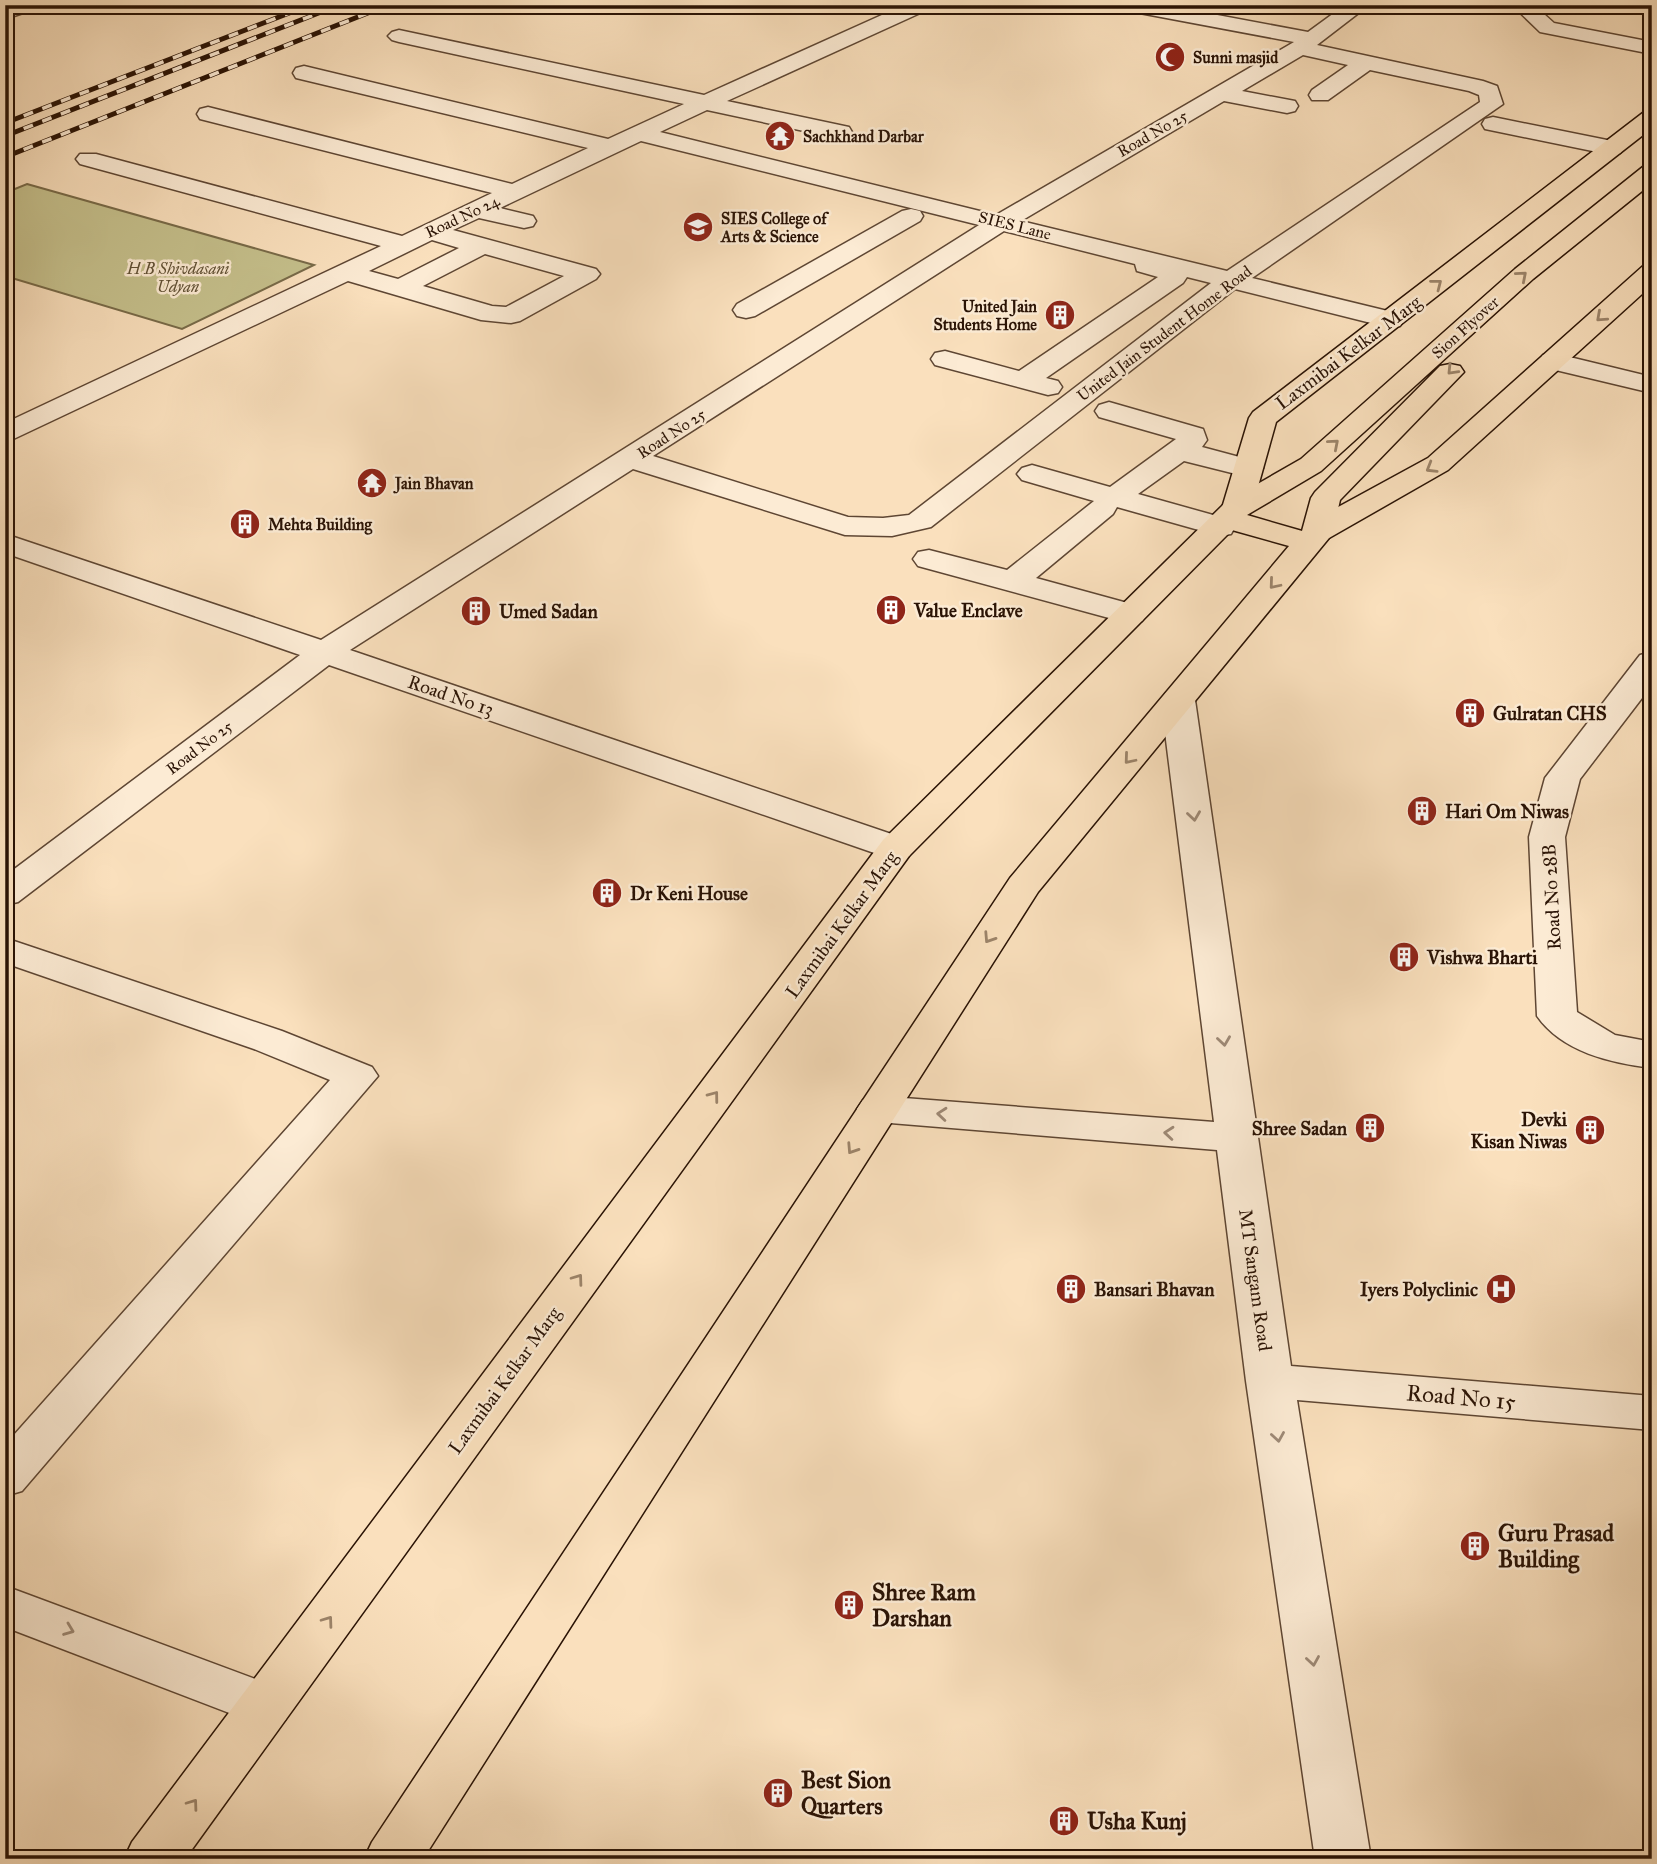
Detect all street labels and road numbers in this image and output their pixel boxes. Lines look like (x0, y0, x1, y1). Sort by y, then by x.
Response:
street label: Road No 25 (1114, 106, 1191, 161)
street label: Road No 24 (422, 191, 503, 242)
street label: SIES Lane (977, 207, 1053, 244)
street label: United Jain Student Home Road (1073, 262, 1256, 406)
street label: Laxmibai Kelkar Marg (1271, 290, 1426, 415)
street label: Sion Flyover (1428, 292, 1503, 363)
street label: Road No 25 (634, 404, 709, 463)
street label: Road No 13 (405, 670, 497, 721)
street label: Road No 25 (163, 716, 236, 778)
street label: Road No 28B (1537, 843, 1566, 951)
street label: Laxmibai Kelkar Marg (780, 846, 903, 1003)
street label: MT Sangam Road (1233, 1207, 1277, 1353)
street label: Laxmibai Kelkar Marg (443, 1302, 566, 1459)
street label: Road No 15 (1405, 1378, 1517, 1416)

